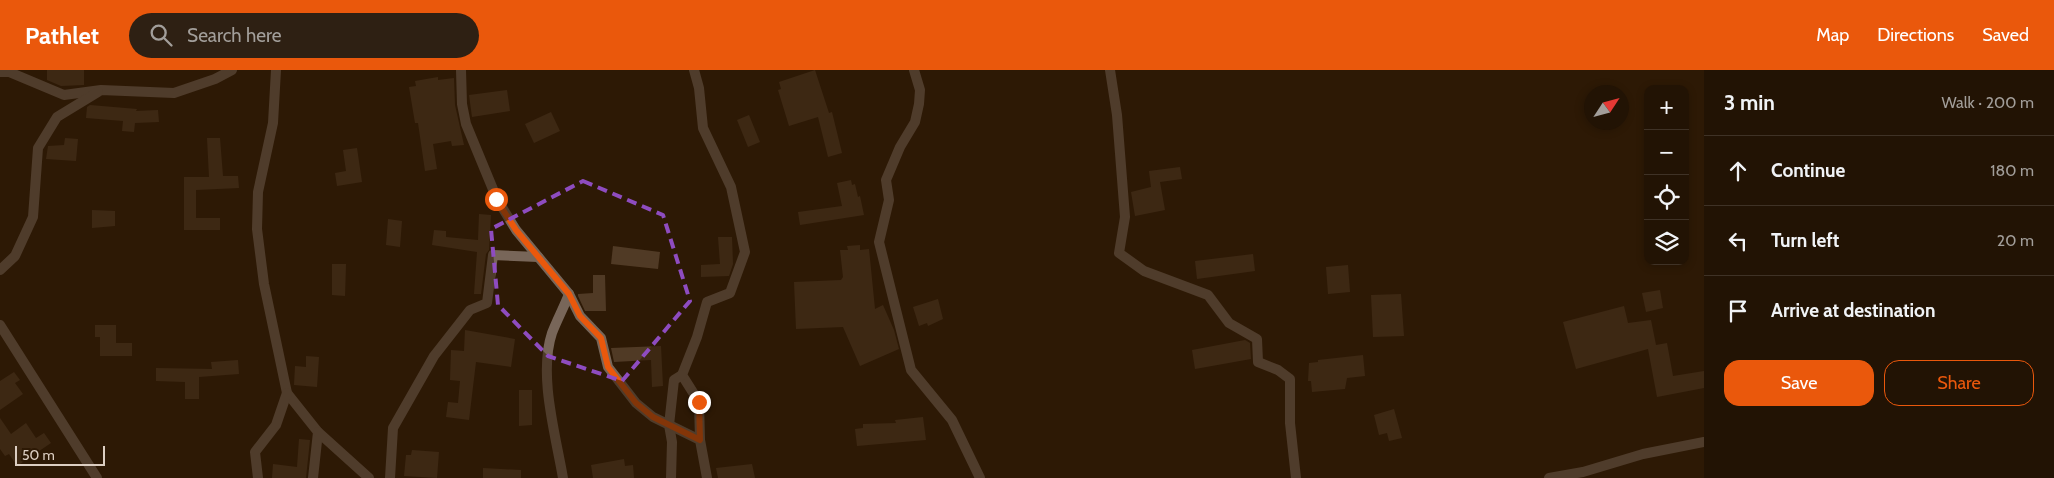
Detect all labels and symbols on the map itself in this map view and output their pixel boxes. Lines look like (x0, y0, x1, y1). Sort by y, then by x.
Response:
north arrow (1584, 85, 1629, 130)
route start (485, 188, 508, 211)
route end (688, 391, 711, 414)
scale bar (15, 443, 105, 466)

